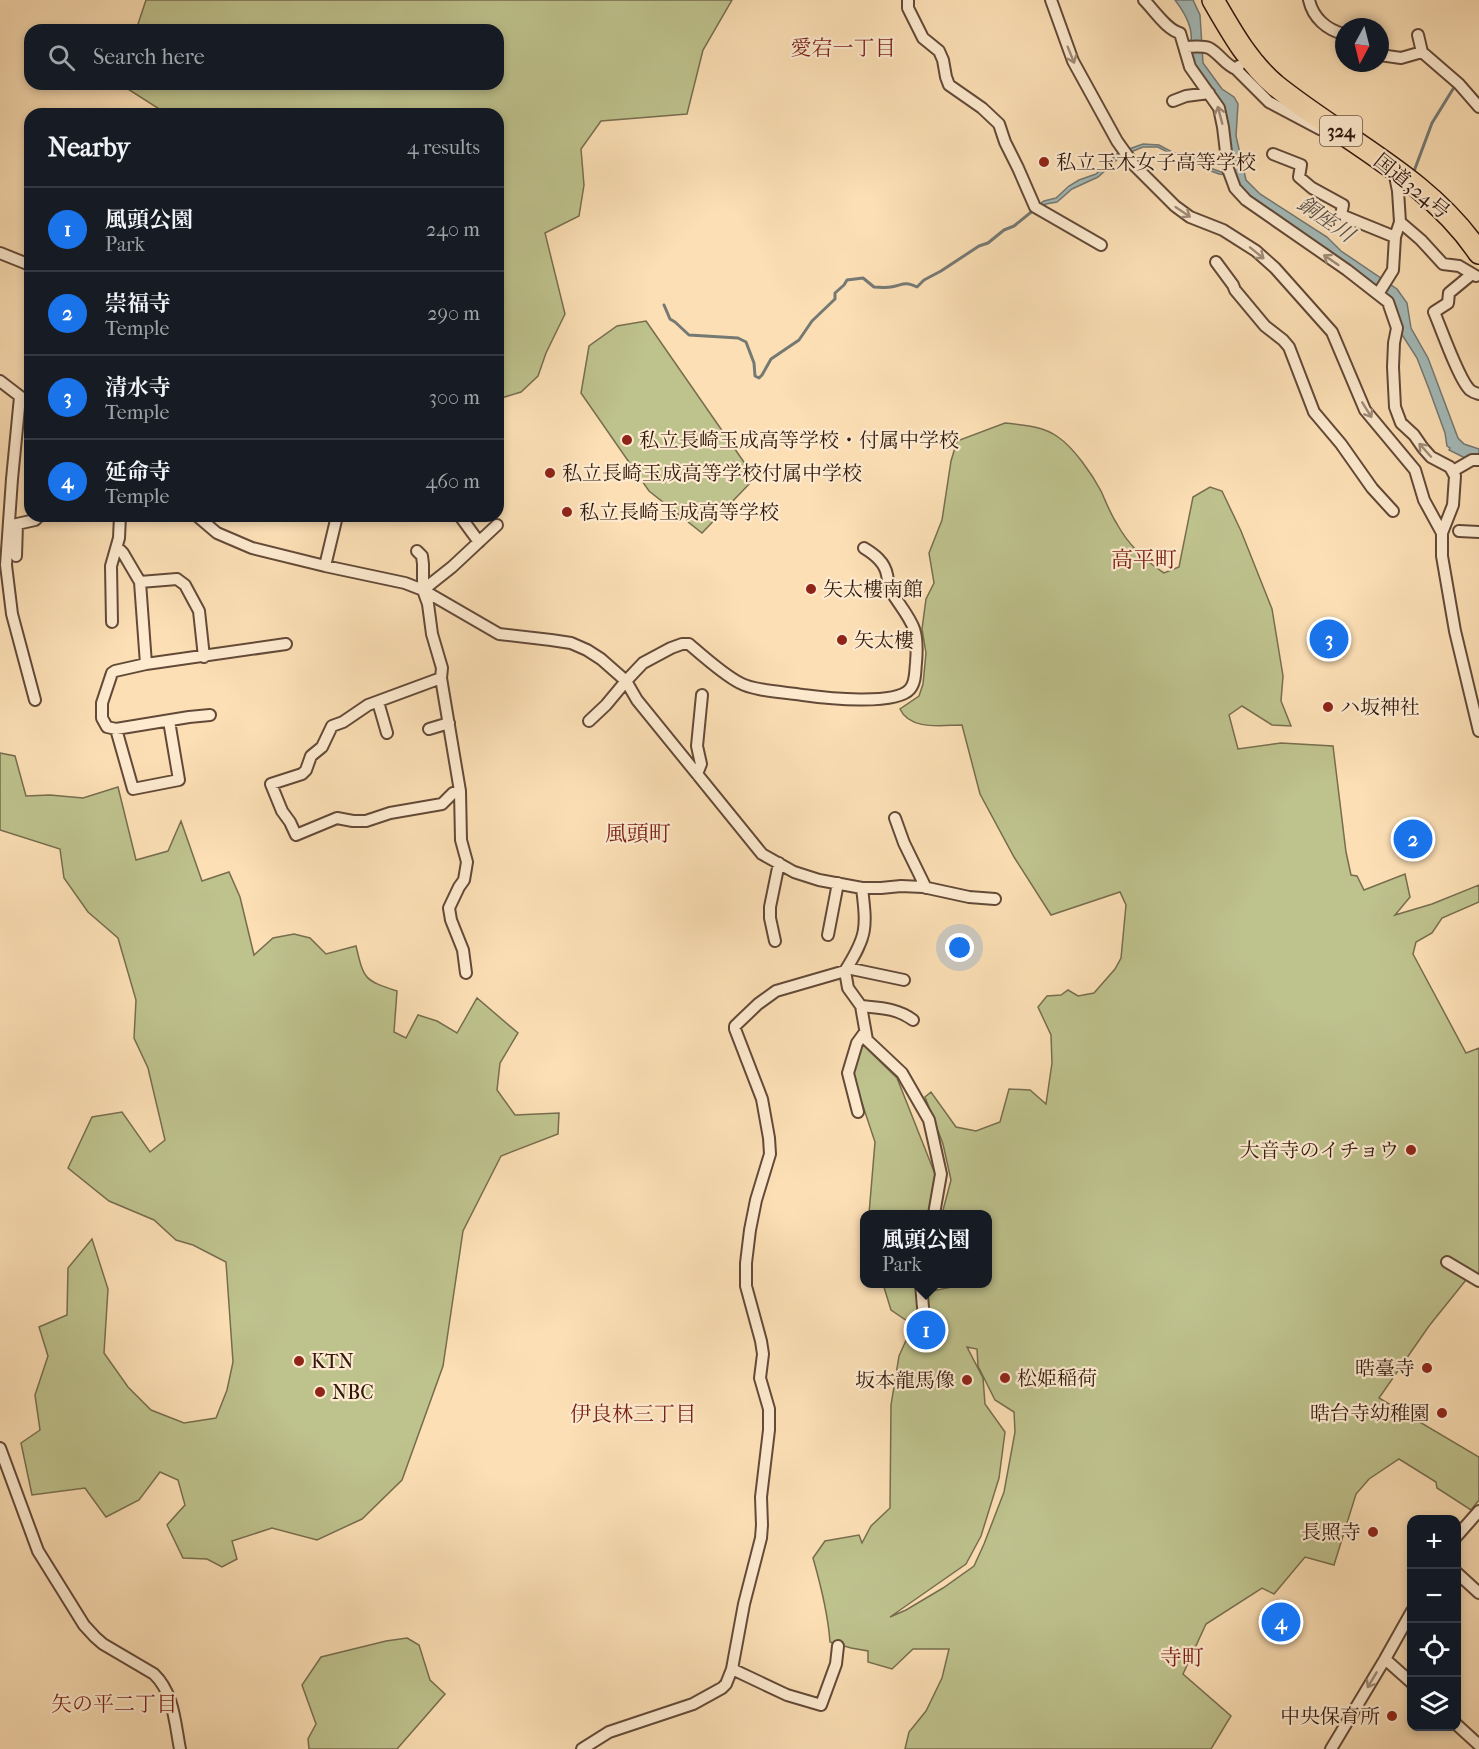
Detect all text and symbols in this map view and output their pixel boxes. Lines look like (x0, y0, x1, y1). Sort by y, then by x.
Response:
north arrow (1335, 18, 1389, 72)
search box (24, 24, 504, 90)
district label: 愛宕一丁目 (791, 36, 896, 60)
icon: search (45, 41, 78, 74)
text: Search here (93, 44, 205, 70)
one-way arrow (1066, 45, 1077, 64)
one-way arrow (1214, 106, 1226, 125)
road number: 324 (1320, 116, 1362, 146)
text: Nearby (48, 132, 130, 163)
text: 4 results (407, 136, 480, 159)
street label: 国道324号 (1369, 149, 1454, 224)
place label: 私立玉木女子高等学校 (1056, 151, 1256, 174)
marker: 私立玉木女子高等学校 (1037, 155, 1051, 169)
water label: 銅座川 (1293, 191, 1360, 248)
one-way arrow (1174, 206, 1191, 218)
text: 風頭公園 (105, 207, 193, 233)
text: 1 (64, 218, 71, 241)
text: 240 m (426, 218, 480, 241)
text: Park (105, 233, 145, 256)
one-way arrow (1249, 246, 1265, 259)
one-way arrow (1323, 253, 1340, 265)
text: 崇福寺 (105, 291, 171, 317)
text: 2 (62, 302, 73, 325)
text: 290 m (427, 302, 480, 325)
text: Temple (105, 317, 169, 340)
text: 清水寺 (105, 375, 171, 401)
text: 3 (63, 386, 72, 409)
text: 300 m (429, 386, 480, 409)
text: Temple (105, 401, 169, 424)
one-way arrow (1361, 401, 1373, 418)
place label: 私立長崎玉成高等学校・付属中学校 (639, 429, 959, 452)
marker: 私立長崎玉成高等学校・付属中学校 (620, 433, 634, 447)
one-way arrow (1418, 443, 1432, 458)
text: 延命寺 (105, 459, 171, 485)
place label: 私立長崎玉成高等学校付属中学校 (562, 462, 862, 485)
marker: 私立長崎玉成高等学校付属中学校 (543, 466, 557, 480)
text: 4 (62, 470, 73, 493)
text: 460 m (425, 470, 480, 493)
text: Temple (105, 485, 169, 508)
place label: 私立長崎玉成高等学校 (579, 501, 779, 524)
marker: 私立長崎玉成高等学校 (560, 505, 574, 519)
district label: 高平町 (1111, 547, 1177, 573)
place label: 矢太樓南館 (823, 578, 923, 601)
marker: 矢太樓南館 (804, 582, 818, 596)
pin: 3 (1310, 616, 1348, 662)
place label: 矢太樓 (854, 629, 914, 652)
marker: 矢太樓 (835, 633, 849, 647)
place label: ハ坂神社 (1340, 696, 1420, 719)
marker: ハ坂神社 (1321, 700, 1335, 714)
pin: 2 (1394, 816, 1432, 862)
district label: 風頭町 (605, 821, 671, 847)
your location (945, 933, 974, 962)
place label: 大音寺のイチョウ (1240, 1139, 1399, 1162)
marker: 大音寺のイチョウ (1404, 1143, 1418, 1157)
popup (860, 1210, 992, 1288)
text: 風頭公園 (882, 1227, 970, 1253)
text: Park (882, 1253, 922, 1276)
pin: 1 (906, 1308, 946, 1352)
place label: KTN (311, 1350, 354, 1373)
marker: KTN (292, 1354, 306, 1368)
place label: 晧臺寺 (1355, 1357, 1415, 1380)
marker: 晧臺寺 (1420, 1361, 1434, 1375)
place label: 松姫稲荷 (1017, 1367, 1097, 1390)
place label: 坂本龍馬像 (855, 1369, 955, 1392)
marker: 松姫稲荷 (998, 1371, 1012, 1385)
marker: 坂本龍馬像 (960, 1373, 974, 1387)
place label: NBC (332, 1381, 374, 1404)
marker: NBC (313, 1385, 327, 1399)
district label: 伊良林三丁目 (570, 1402, 696, 1426)
place label: 晧台寺幼稚園 (1310, 1402, 1430, 1425)
marker: 晧台寺幼稚園 (1435, 1406, 1449, 1420)
map controls (1407, 1515, 1461, 1731)
button: + (1407, 1515, 1461, 1569)
place label: 長照寺 (1301, 1521, 1361, 1544)
marker: 長照寺 (1366, 1525, 1380, 1539)
button: − (1407, 1569, 1461, 1623)
pin: 4 (1262, 1600, 1300, 1644)
button: locate (1407, 1623, 1461, 1677)
district label: 寺町 (1160, 1645, 1204, 1671)
one-way arrow (1366, 1671, 1378, 1688)
button: layers (1407, 1677, 1461, 1731)
district label: 矢の平二丁目 (51, 1692, 177, 1716)
place label: 中央保育所 (1280, 1705, 1380, 1728)
marker: 中央保育所 (1385, 1709, 1399, 1723)

